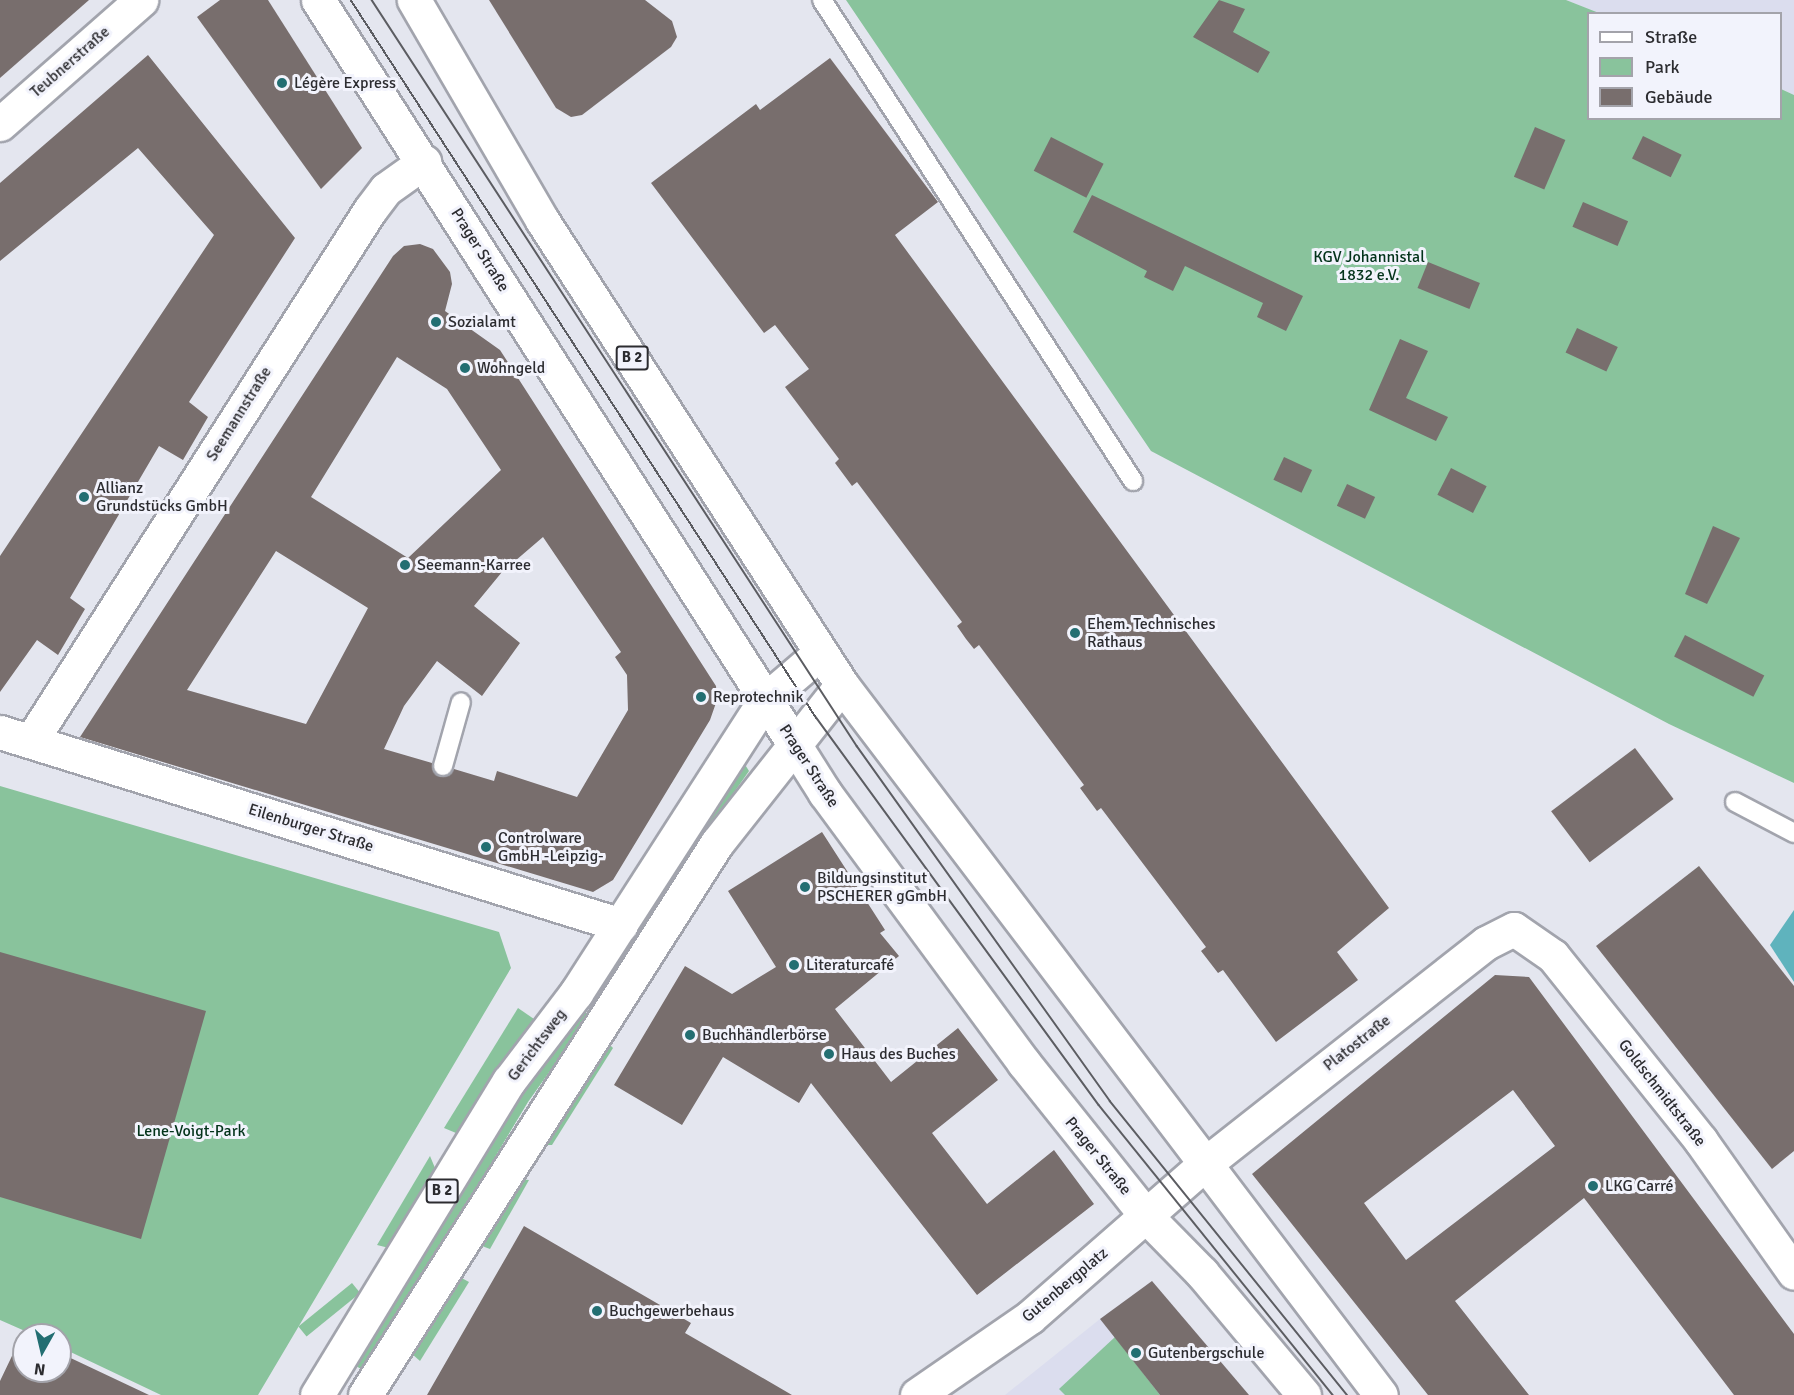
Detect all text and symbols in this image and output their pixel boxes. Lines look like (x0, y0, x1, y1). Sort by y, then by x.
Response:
legend (1587, 12, 1782, 120)
street label: Teubnerstraße (26, 22, 114, 102)
text: Straße (1645, 26, 1697, 48)
text: Park (1645, 56, 1680, 78)
place label: Légère Express (294, 73, 396, 93)
marker: Légère Express (275, 76, 289, 90)
text: Gebäude (1645, 86, 1713, 108)
street label: Prager Straße (447, 205, 513, 295)
park label: KGV Johannistal 1832 e.V. (1313, 247, 1425, 285)
place label: Sozialamt (448, 312, 516, 332)
marker: Sozialamt (429, 315, 443, 329)
road number: B 2 (616, 346, 648, 370)
place label: Wohngeld (477, 358, 545, 378)
marker: Wohngeld (458, 361, 472, 375)
street label: Seemannstraße (202, 363, 276, 465)
place label: Allianz Grundstücks GmbH (96, 478, 228, 516)
marker: Allianz Grundstücks GmbH (77, 490, 91, 504)
place label: Seemann-Karree (417, 555, 531, 575)
marker: Seemann-Karree (398, 558, 412, 572)
place label: Ehem. Technisches Rathaus (1087, 614, 1215, 652)
marker: Ehem. Technisches Rathaus (1068, 626, 1082, 640)
place label: Reprotechnik (713, 687, 803, 707)
marker: Reprotechnik (694, 690, 708, 704)
street label: Prager Straße (775, 721, 843, 811)
street label: Eilenburger Straße (246, 800, 376, 856)
place label: Controlware GmbH -Leipzig- (498, 828, 604, 866)
marker: Controlware GmbH -Leipzig- (479, 840, 493, 854)
place label: Bildungsinstitut PSCHERER gGmbH (817, 868, 947, 906)
marker: Bildungsinstitut PSCHERER gGmbH (798, 880, 812, 894)
place label: Literaturcafé (806, 955, 894, 975)
marker: Literaturcafé (787, 958, 801, 972)
street label: Gerichtsweg (504, 1005, 570, 1085)
street label: Platostraße (1320, 1011, 1394, 1075)
place label: Buchhändlerbörse (702, 1025, 827, 1045)
marker: Buchhändlerbörse (683, 1028, 697, 1042)
street label: Goldschmidtstraße (1614, 1036, 1710, 1150)
place label: Haus des Buches (841, 1044, 956, 1064)
marker: Haus des Buches (822, 1047, 836, 1061)
street label: Prager Straße (1061, 1113, 1135, 1199)
park label: Lene-Voigt-Park (136, 1121, 246, 1141)
place label: LKG Carré (1605, 1176, 1674, 1196)
road number: B 2 (426, 1179, 458, 1203)
marker: LKG Carré (1586, 1179, 1600, 1193)
street label: Gutenbergplatz (1018, 1244, 1112, 1326)
place label: Buchgewerbehaus (609, 1301, 734, 1321)
marker: Buchgewerbehaus (590, 1304, 604, 1318)
north arrow (12, 1323, 72, 1383)
place label: Gutenbergschule (1148, 1343, 1264, 1363)
marker: Gutenbergschule (1129, 1346, 1143, 1360)
text: N (33, 1358, 47, 1380)

